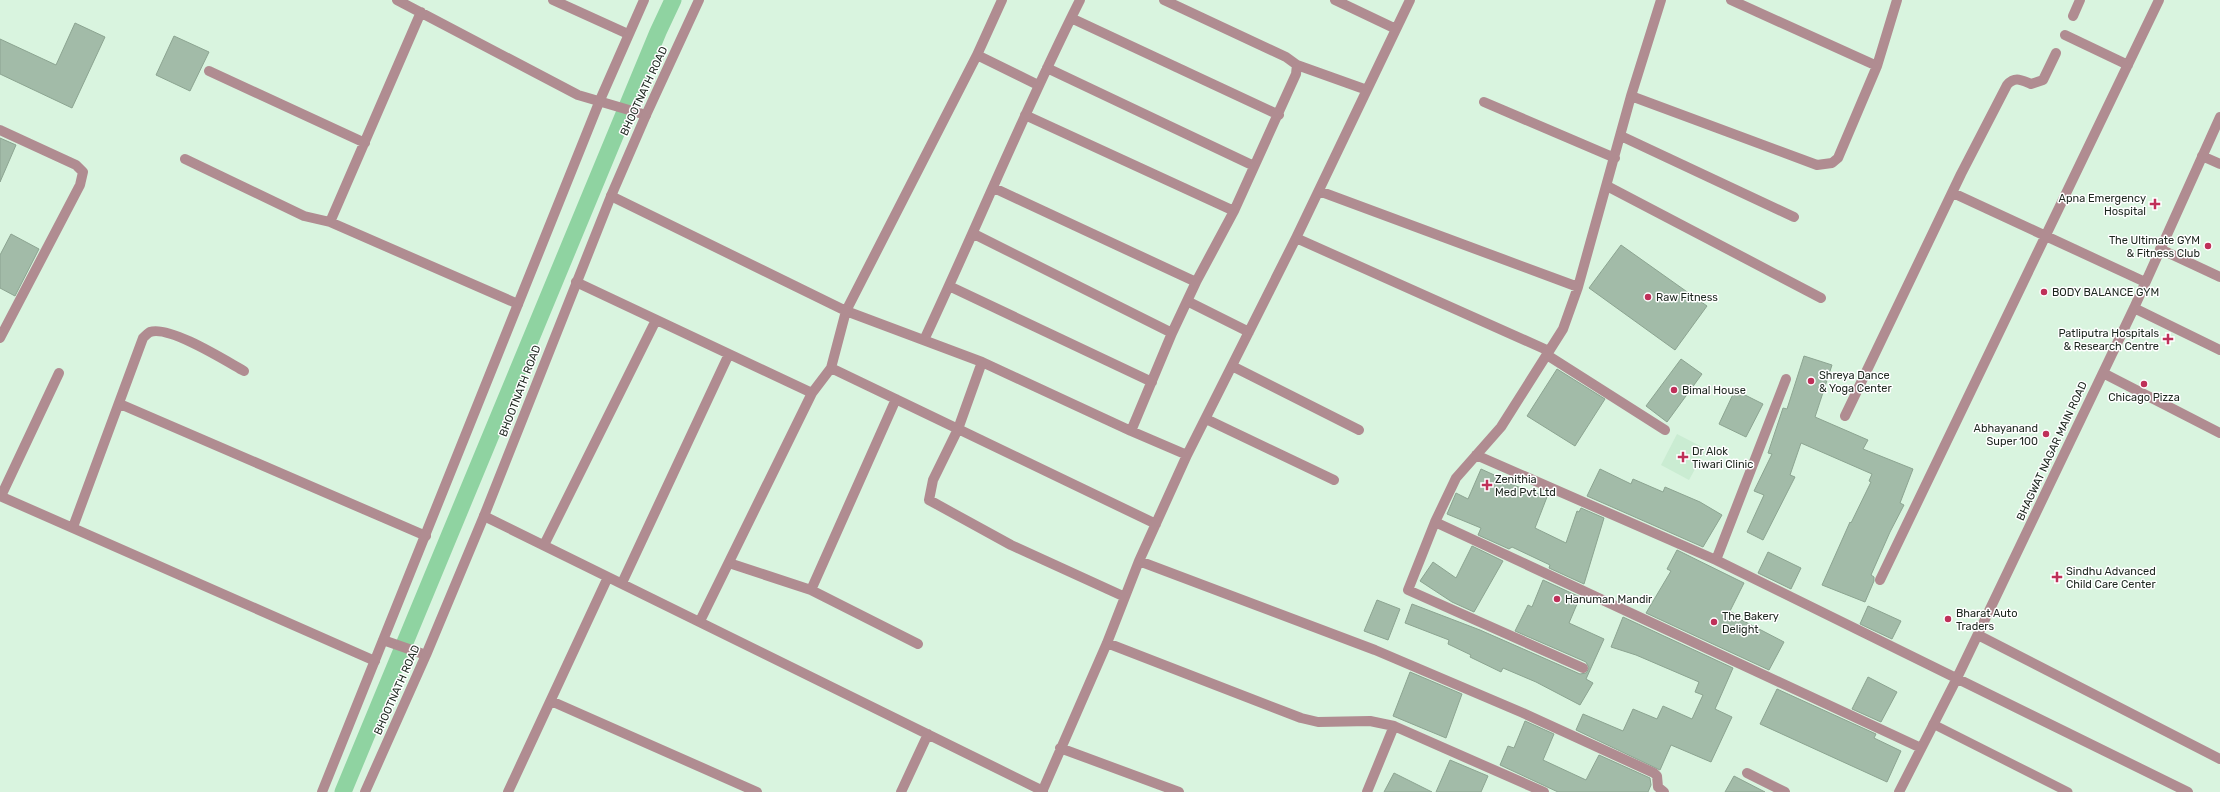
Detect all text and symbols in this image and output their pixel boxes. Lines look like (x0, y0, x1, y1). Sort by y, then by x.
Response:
street label: BHOOTNATH ROAD (618, 44, 670, 138)
place label: Apna Emergency Hospital (2059, 192, 2146, 218)
marker: Apna Emergency Hospital (2149, 198, 2161, 210)
place label: The Ultimate GYM & Fitness Club (2109, 234, 2200, 260)
marker: The Ultimate GYM & Fitness Club (2203, 241, 2213, 251)
place label: BODY BALANCE GYM (2052, 286, 2159, 299)
marker: BODY BALANCE GYM (2039, 287, 2049, 297)
place label: Raw Fitness (1656, 291, 1718, 304)
marker: Raw Fitness (1643, 292, 1653, 302)
place label: Patliputra Hospitals & Research Centre (2058, 327, 2159, 353)
marker: Patliputra Hospitals & Research Centre (2162, 333, 2174, 345)
street label: BHOOTNATH ROAD (497, 343, 543, 439)
place label: Shreya Dance & Yoga Center (1819, 369, 1892, 395)
marker: Shreya Dance & Yoga Center (1806, 376, 1816, 386)
street label: BHAGWAT NAGAR MAIN ROAD (2014, 379, 2090, 523)
marker: Chicago Pizza (2139, 379, 2149, 389)
place label: Bimal House (1682, 384, 1746, 397)
marker: Bimal House (1669, 385, 1679, 395)
place label: Chicago Pizza (2108, 391, 2180, 404)
place label: Abhayanand Super 100 (1974, 422, 2038, 448)
marker: Abhayanand Super 100 (2041, 429, 2051, 439)
place label: Dr Alok Tiwari Clinic (1692, 445, 1753, 471)
marker: Dr Alok Tiwari Clinic (1677, 451, 1689, 463)
place label: Zenithia Med Pvt Ltd (1495, 473, 1556, 499)
marker: Zenithia Med Pvt Ltd (1482, 480, 1492, 490)
place label: Sindhu Advanced Child Care Center (2066, 565, 2156, 591)
marker: Sindhu Advanced Child Care Center (2051, 571, 2063, 583)
place label: Hanuman Mandir (1565, 593, 1653, 606)
marker: Hanuman Mandir (1552, 594, 1562, 604)
place label: Bharat Auto Traders (1956, 607, 2017, 633)
place label: The Bakery Delight (1722, 610, 1779, 636)
marker: Bharat Auto Traders (1943, 614, 1953, 624)
marker: The Bakery Delight (1709, 617, 1719, 627)
street label: BHOOTNATH ROAD (371, 643, 423, 737)

